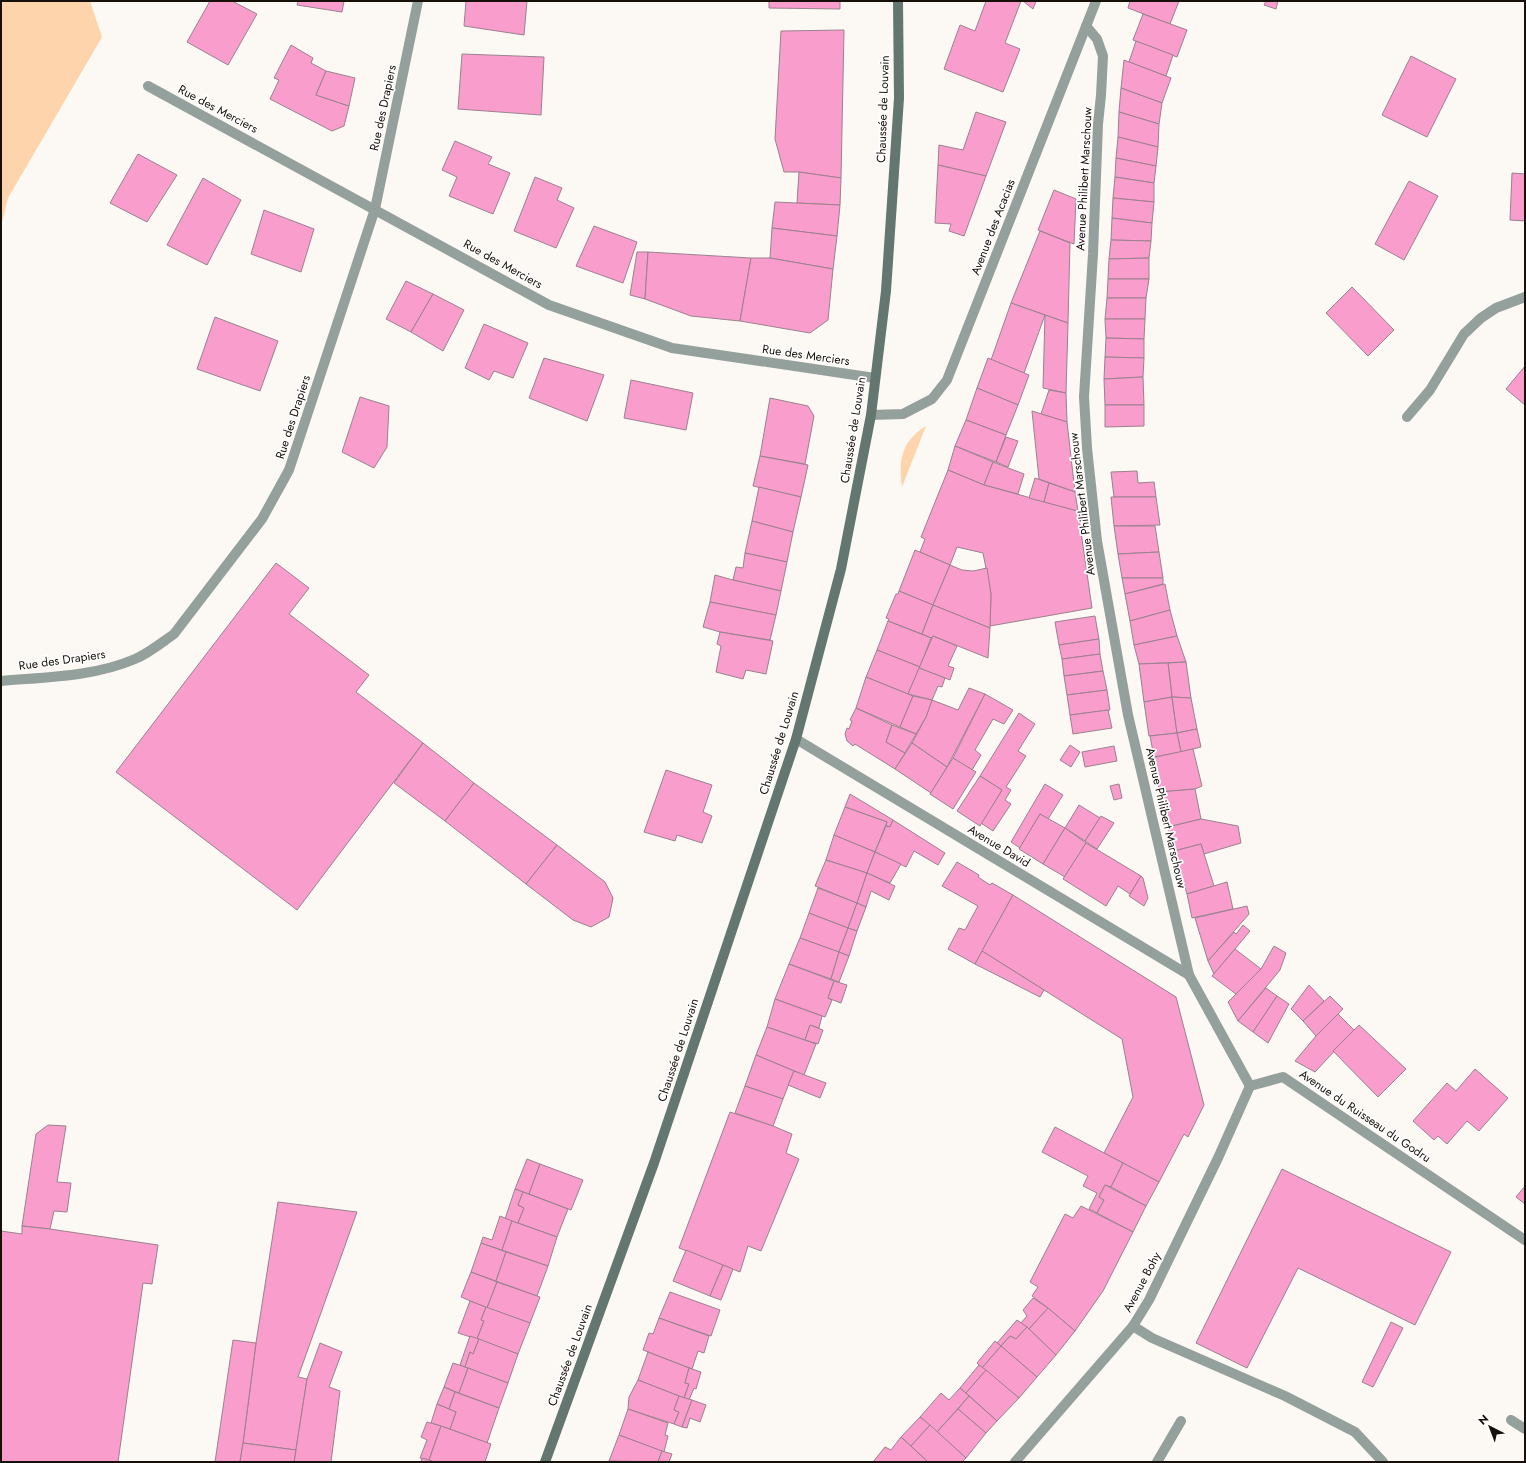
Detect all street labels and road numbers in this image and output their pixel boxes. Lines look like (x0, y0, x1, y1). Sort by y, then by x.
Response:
street label: Chaussée de Louvain (872, 55, 894, 163)
street label: Rue des Drapiers (365, 63, 401, 153)
street label: Rue des Merciers (175, 80, 261, 138)
street label: Avenue Philibert Marschouw (1071, 106, 1097, 251)
street label: Avenue des Acacias (966, 176, 1020, 278)
street label: Rue des Merciers (460, 235, 546, 293)
street label: Rue des Merciers (761, 340, 851, 370)
street label: Rue des Drapiers (271, 373, 315, 461)
street label: Chaussée de Louvain (836, 375, 870, 485)
street label: Avenue Philibert Marschouw (1064, 431, 1100, 577)
street label: Rue des Drapiers (17, 645, 107, 675)
street label: Chaussée de Louvain (755, 689, 803, 797)
street label: Avenue Philibert Marschouw (1141, 746, 1191, 891)
street label: Avenue David (964, 820, 1034, 872)
street label: Chaussée de Louvain (653, 996, 703, 1104)
street label: Avenue du Ruisseau du Godru (1296, 1065, 1434, 1167)
street label: Avenue Bohy (1119, 1248, 1166, 1315)
street label: Chaussée de Louvain (543, 1301, 597, 1409)

